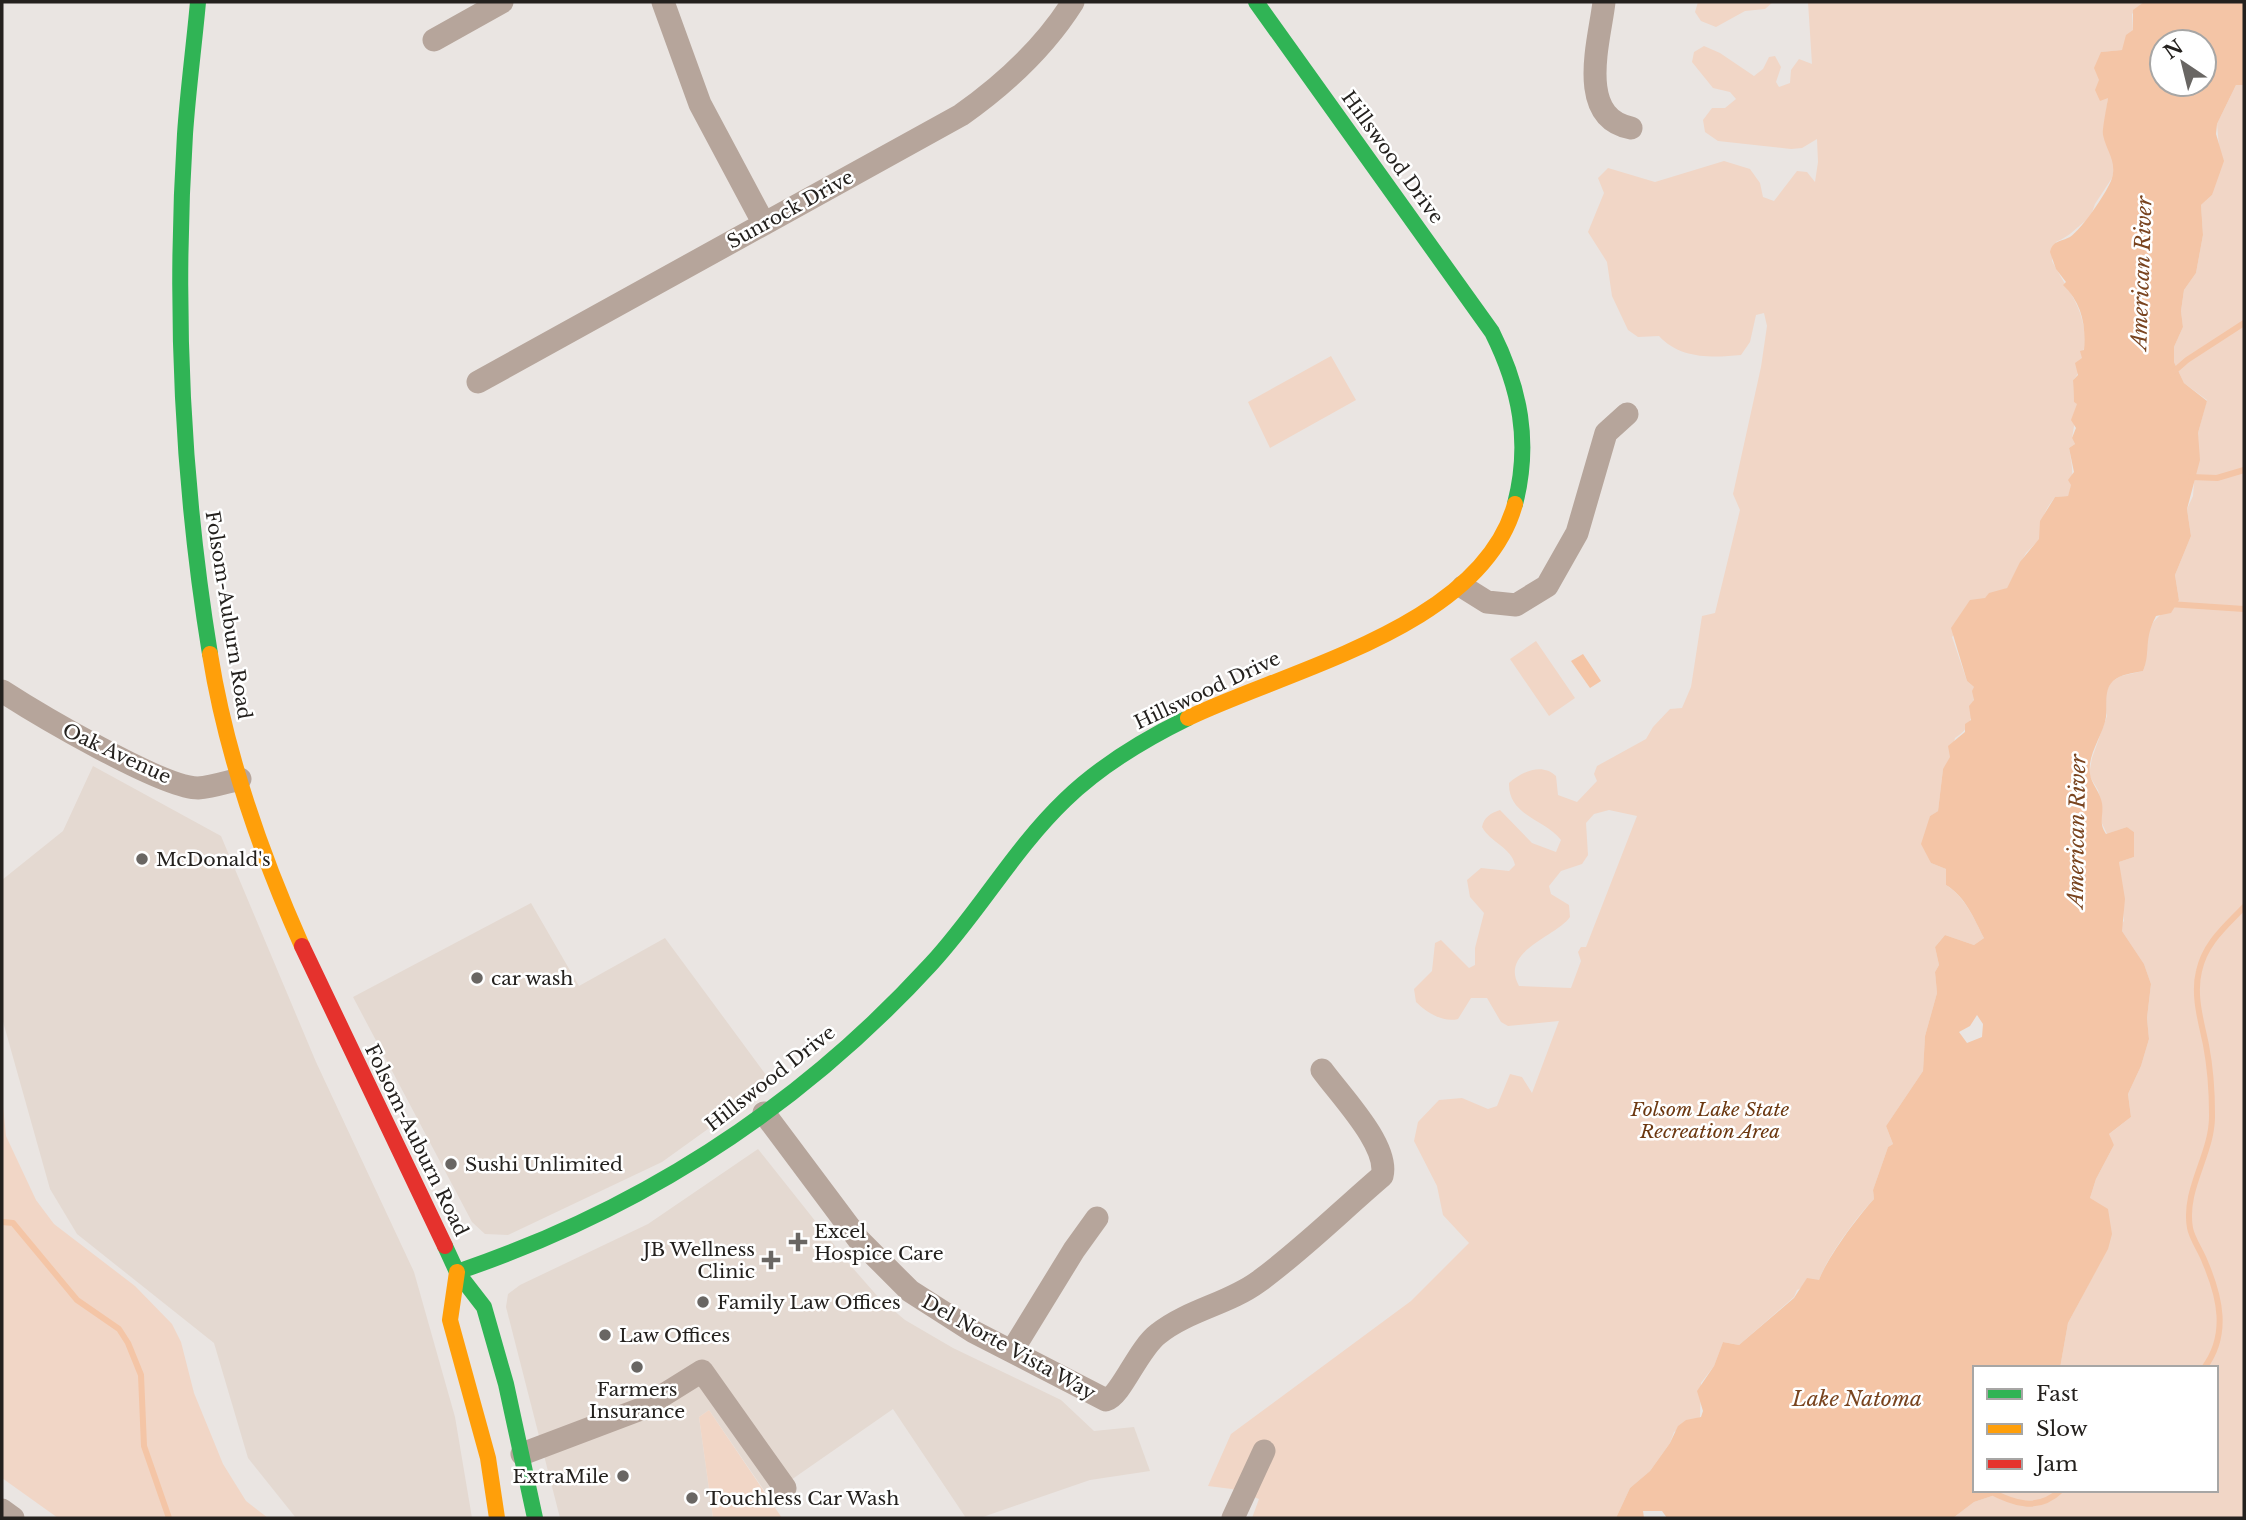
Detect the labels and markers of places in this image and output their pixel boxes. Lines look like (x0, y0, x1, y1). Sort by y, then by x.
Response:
place label: McDonald's (156, 848, 271, 871)
marker: McDonald's (134, 851, 150, 867)
place label: car wash (491, 967, 573, 990)
marker: car wash (469, 970, 485, 986)
place label: Sushi Unlimited (465, 1153, 623, 1176)
marker: Sushi Unlimited (443, 1156, 459, 1172)
place label: Excel Hospice Care (814, 1220, 944, 1265)
marker: Excel Hospice Care (788, 1232, 808, 1252)
place label: JB Wellness Clinic (640, 1238, 755, 1283)
marker: JB Wellness Clinic (761, 1250, 781, 1270)
place label: Family Law Offices (717, 1291, 901, 1314)
marker: Family Law Offices (695, 1294, 711, 1310)
place label: Law Offices (619, 1324, 730, 1347)
marker: Law Offices (597, 1327, 613, 1343)
marker: Farmers Insurance (629, 1359, 645, 1375)
place label: Farmers Insurance (589, 1378, 685, 1423)
place label: ExtraMile (513, 1465, 609, 1488)
marker: ExtraMile (615, 1468, 631, 1484)
place label: Touchless Car Wash (706, 1487, 899, 1510)
marker: Touchless Car Wash (684, 1490, 700, 1506)

